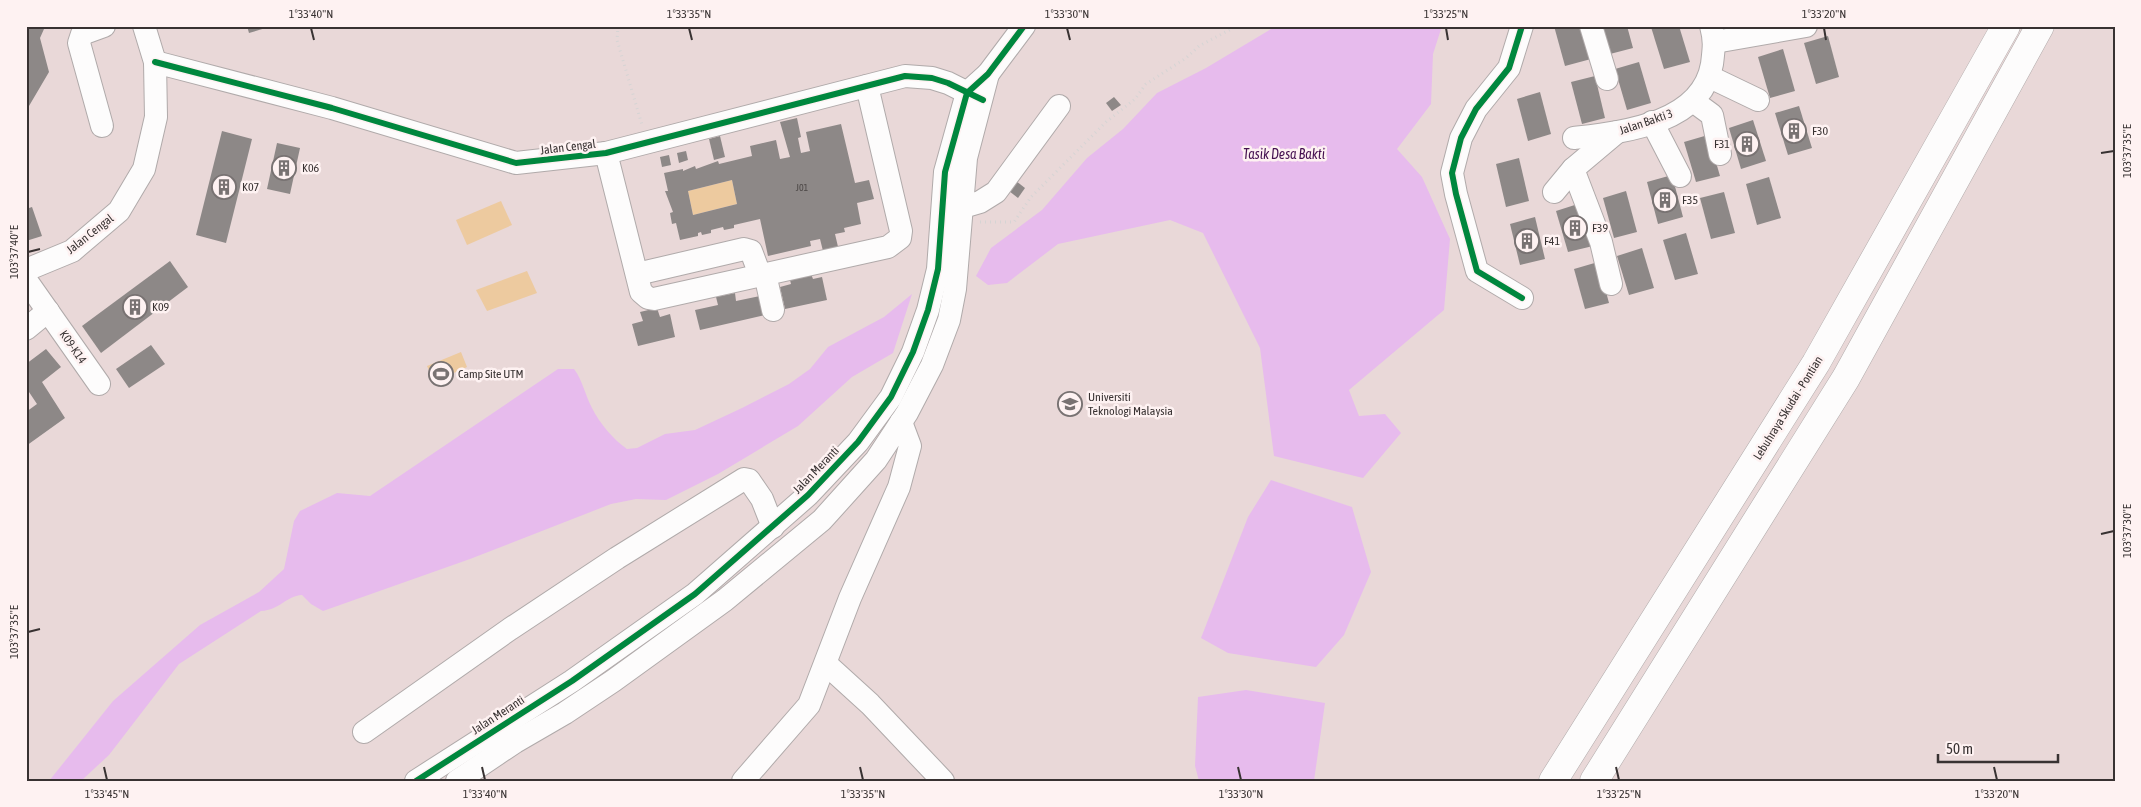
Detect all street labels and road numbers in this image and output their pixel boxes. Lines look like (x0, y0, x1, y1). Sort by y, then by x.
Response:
street label: Jalan Bakti 3 (1617, 106, 1675, 138)
street label: Jalan Cengal (539, 137, 597, 157)
street label: Jalan Cengal (64, 211, 117, 257)
street label: K09-K14 (57, 328, 90, 367)
street label: Lebuhraya Skudai - Pontian (1750, 354, 1826, 462)
street label: Jalan Meranti (790, 444, 842, 496)
street label: Jalan Meranti (469, 693, 527, 737)

